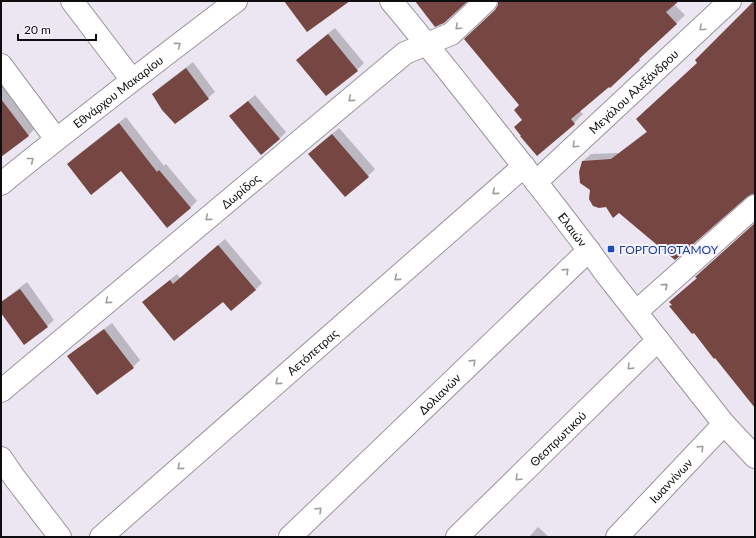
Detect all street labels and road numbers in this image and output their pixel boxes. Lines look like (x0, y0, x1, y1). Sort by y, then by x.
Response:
street label: Μεγάλου Αλεξάνδρου (585, 46, 681, 137)
street label: Εθνάρχου Μακαρίου (70, 52, 166, 131)
street label: Δωρίδος (218, 170, 263, 211)
street label: Ελαιών (555, 209, 591, 249)
street label: Αετόπετρας (284, 325, 341, 378)
street label: Δολιανών (415, 370, 464, 417)
street label: Θεσπρωτικού (526, 407, 589, 469)
street label: Ιωαννίνων (646, 455, 695, 506)

